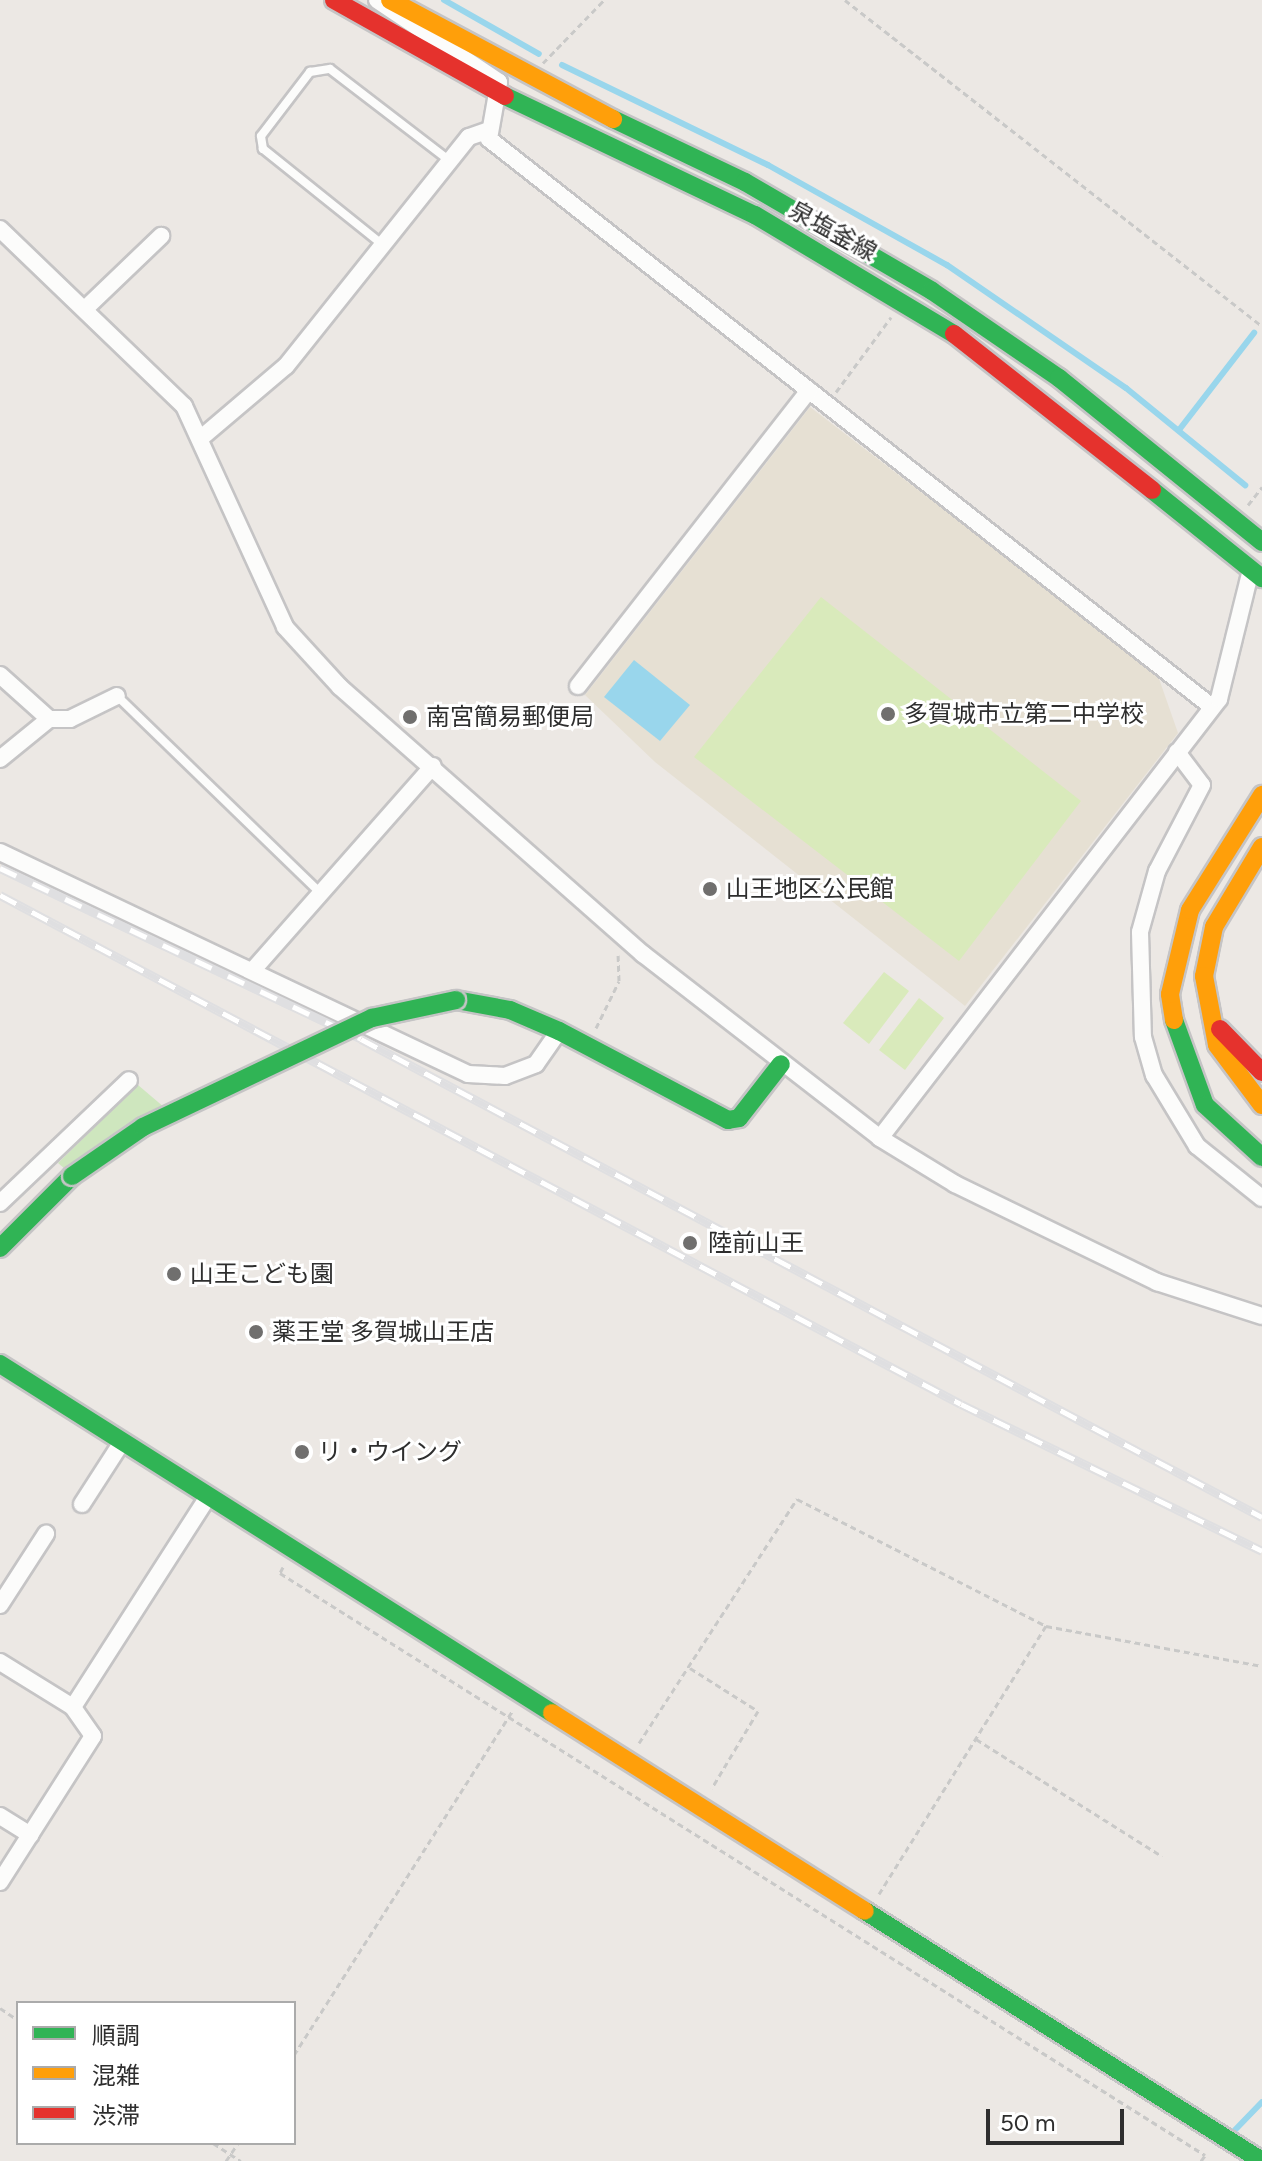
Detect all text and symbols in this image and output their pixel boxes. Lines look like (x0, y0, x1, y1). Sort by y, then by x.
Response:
street label: 泉塩釜線 (784, 195, 882, 267)
place label: 多賀城市立第二中学校 (904, 700, 1144, 728)
place label: 南宮簡易郵便局 (426, 703, 594, 731)
marker: 多賀城市立第二中学校 (879, 705, 897, 723)
marker: 南宮簡易郵便局 (401, 708, 419, 726)
place label: 山王地区公民館 (726, 875, 894, 903)
marker: 山王地区公民館 (701, 880, 719, 898)
place label: 陸前山王 (708, 1229, 804, 1257)
marker: 陸前山王 (679, 1232, 701, 1254)
place label: 山王こども園 (190, 1260, 334, 1288)
marker: 山王こども園 (165, 1265, 183, 1283)
place label: 薬王堂 多賀城山王店 (272, 1318, 494, 1346)
marker: 薬王堂 多賀城山王店 (247, 1323, 265, 1341)
place label: リ・ウイング (318, 1438, 462, 1466)
marker: リ・ウイング (293, 1443, 311, 1461)
legend (16, 2001, 296, 2145)
text: 順調 (92, 2021, 140, 2050)
text: 混雑 (92, 2061, 140, 2090)
scale bar (990, 2093, 1128, 2143)
text: 渋滞 (92, 2101, 140, 2130)
text: 50 m (1000, 2108, 1056, 2137)

